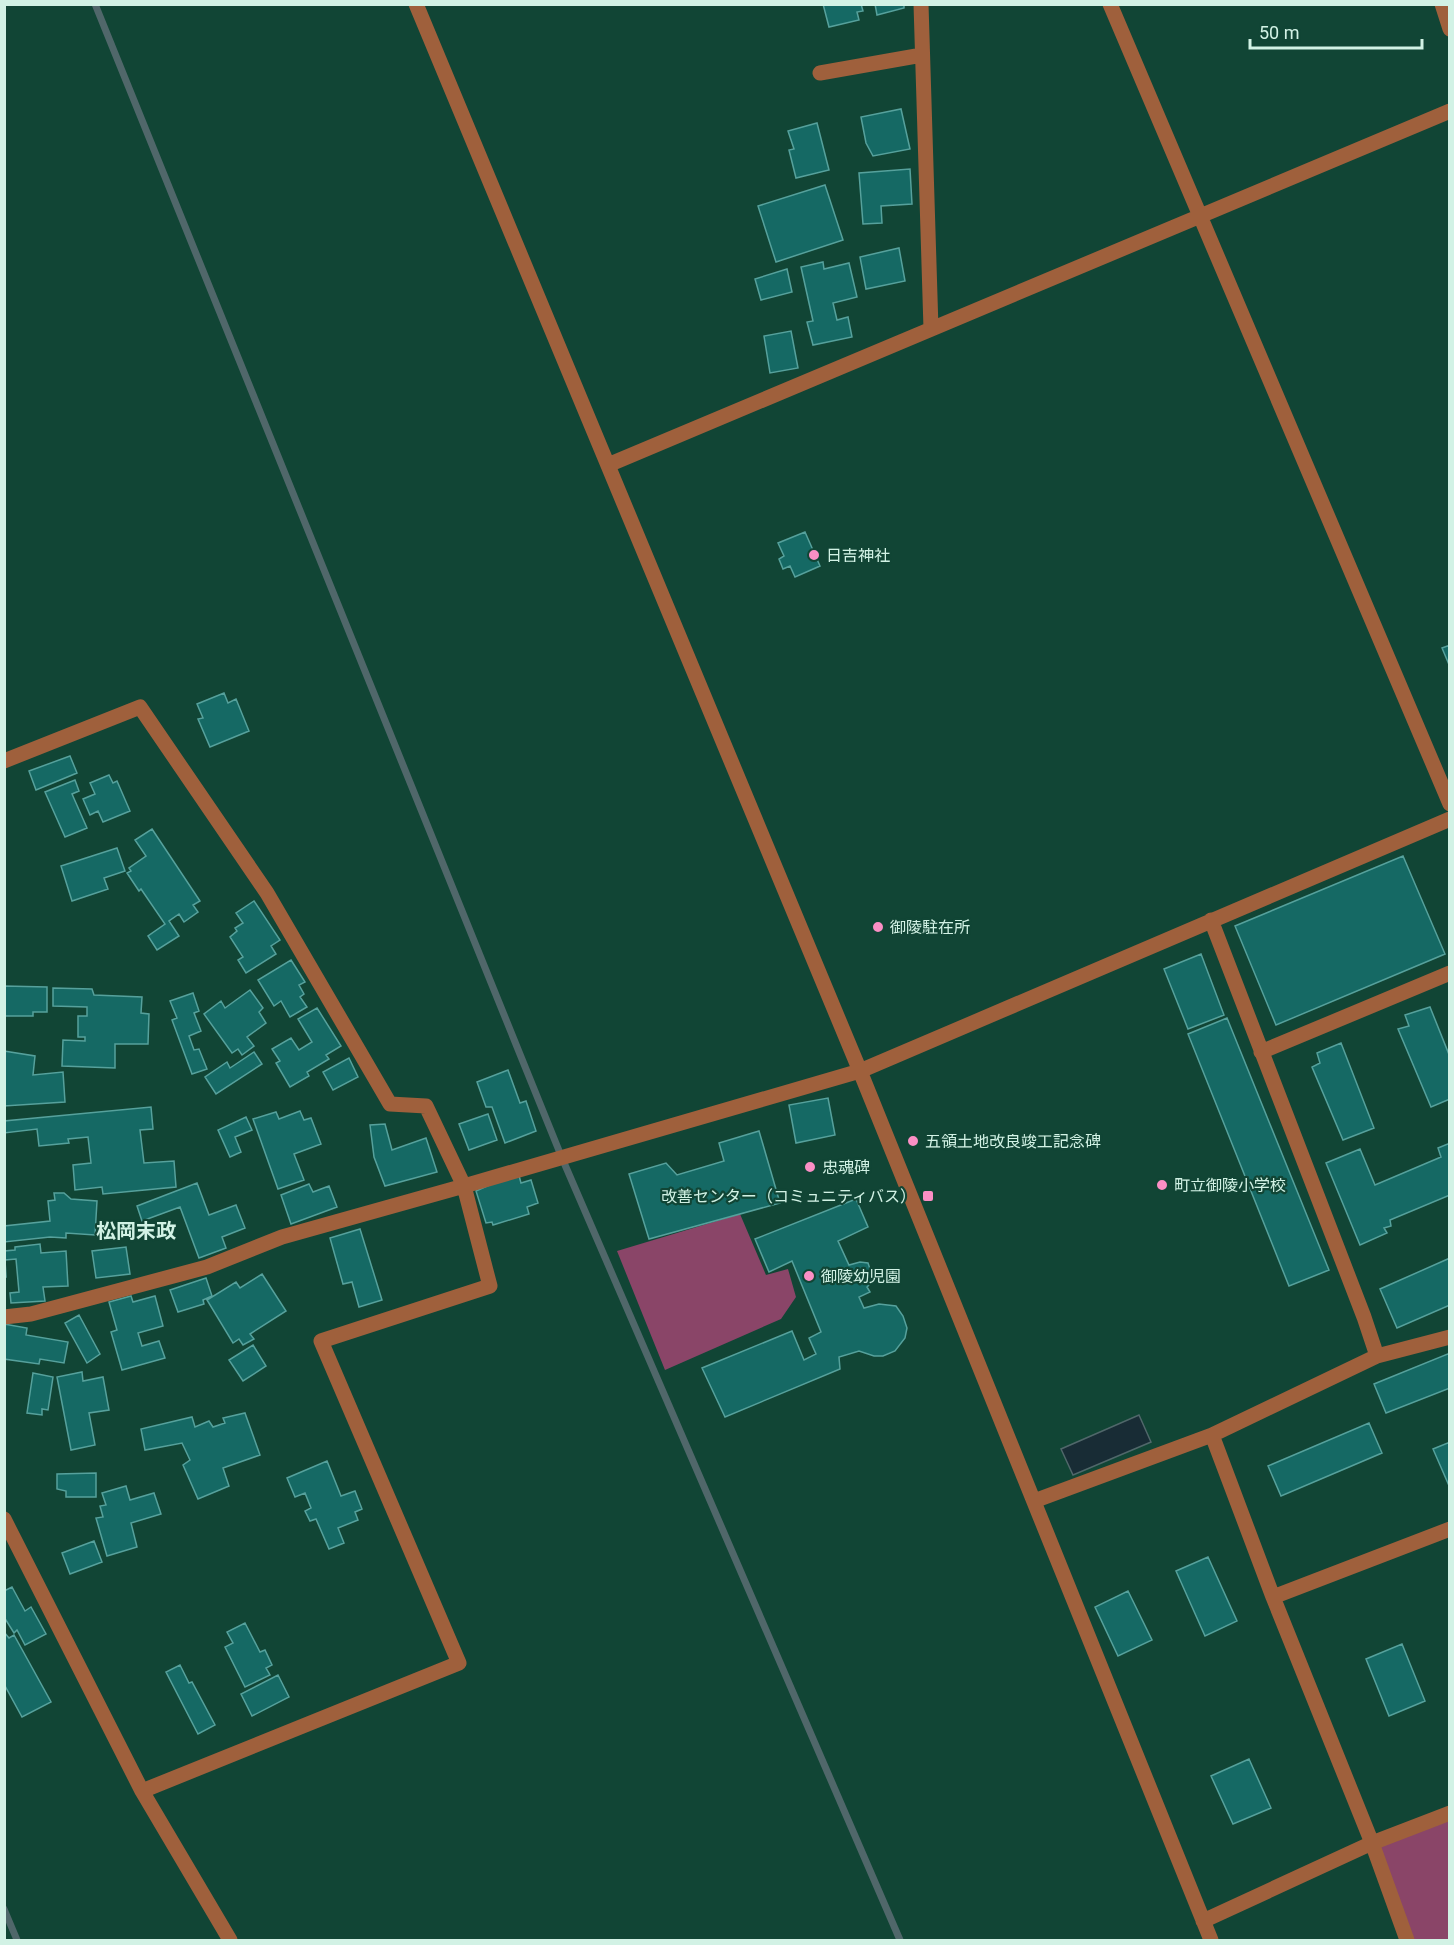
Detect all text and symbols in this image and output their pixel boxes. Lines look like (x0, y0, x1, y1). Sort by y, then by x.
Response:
scale bar (1250, 12, 1422, 50)
text: 50 m (1259, 22, 1299, 43)
place label: 日吉神社 (826, 546, 890, 565)
marker: 日吉神社 (807, 548, 821, 562)
place label: 御陵駐在所 (890, 918, 970, 937)
marker: 御陵駐在所 (871, 920, 885, 934)
place label: 五領土地改良竣工記念碑 (925, 1132, 1101, 1151)
marker: 五領土地改良竣工記念碑 (906, 1134, 920, 1148)
place label: 忠魂碑 (822, 1158, 870, 1177)
marker: 忠魂碑 (803, 1160, 817, 1174)
place label: 町立御陵小学校 (1174, 1176, 1286, 1195)
marker: 町立御陵小学校 (1155, 1178, 1169, 1192)
place label: 改善センター（コミュニティバス） (661, 1187, 916, 1206)
marker: 改善センター（コミュニティバス） (921, 1189, 935, 1203)
district label: 松岡末政 (96, 1219, 176, 1243)
place label: 御陵幼児園 (821, 1267, 901, 1286)
marker: 御陵幼児園 (802, 1269, 816, 1283)

